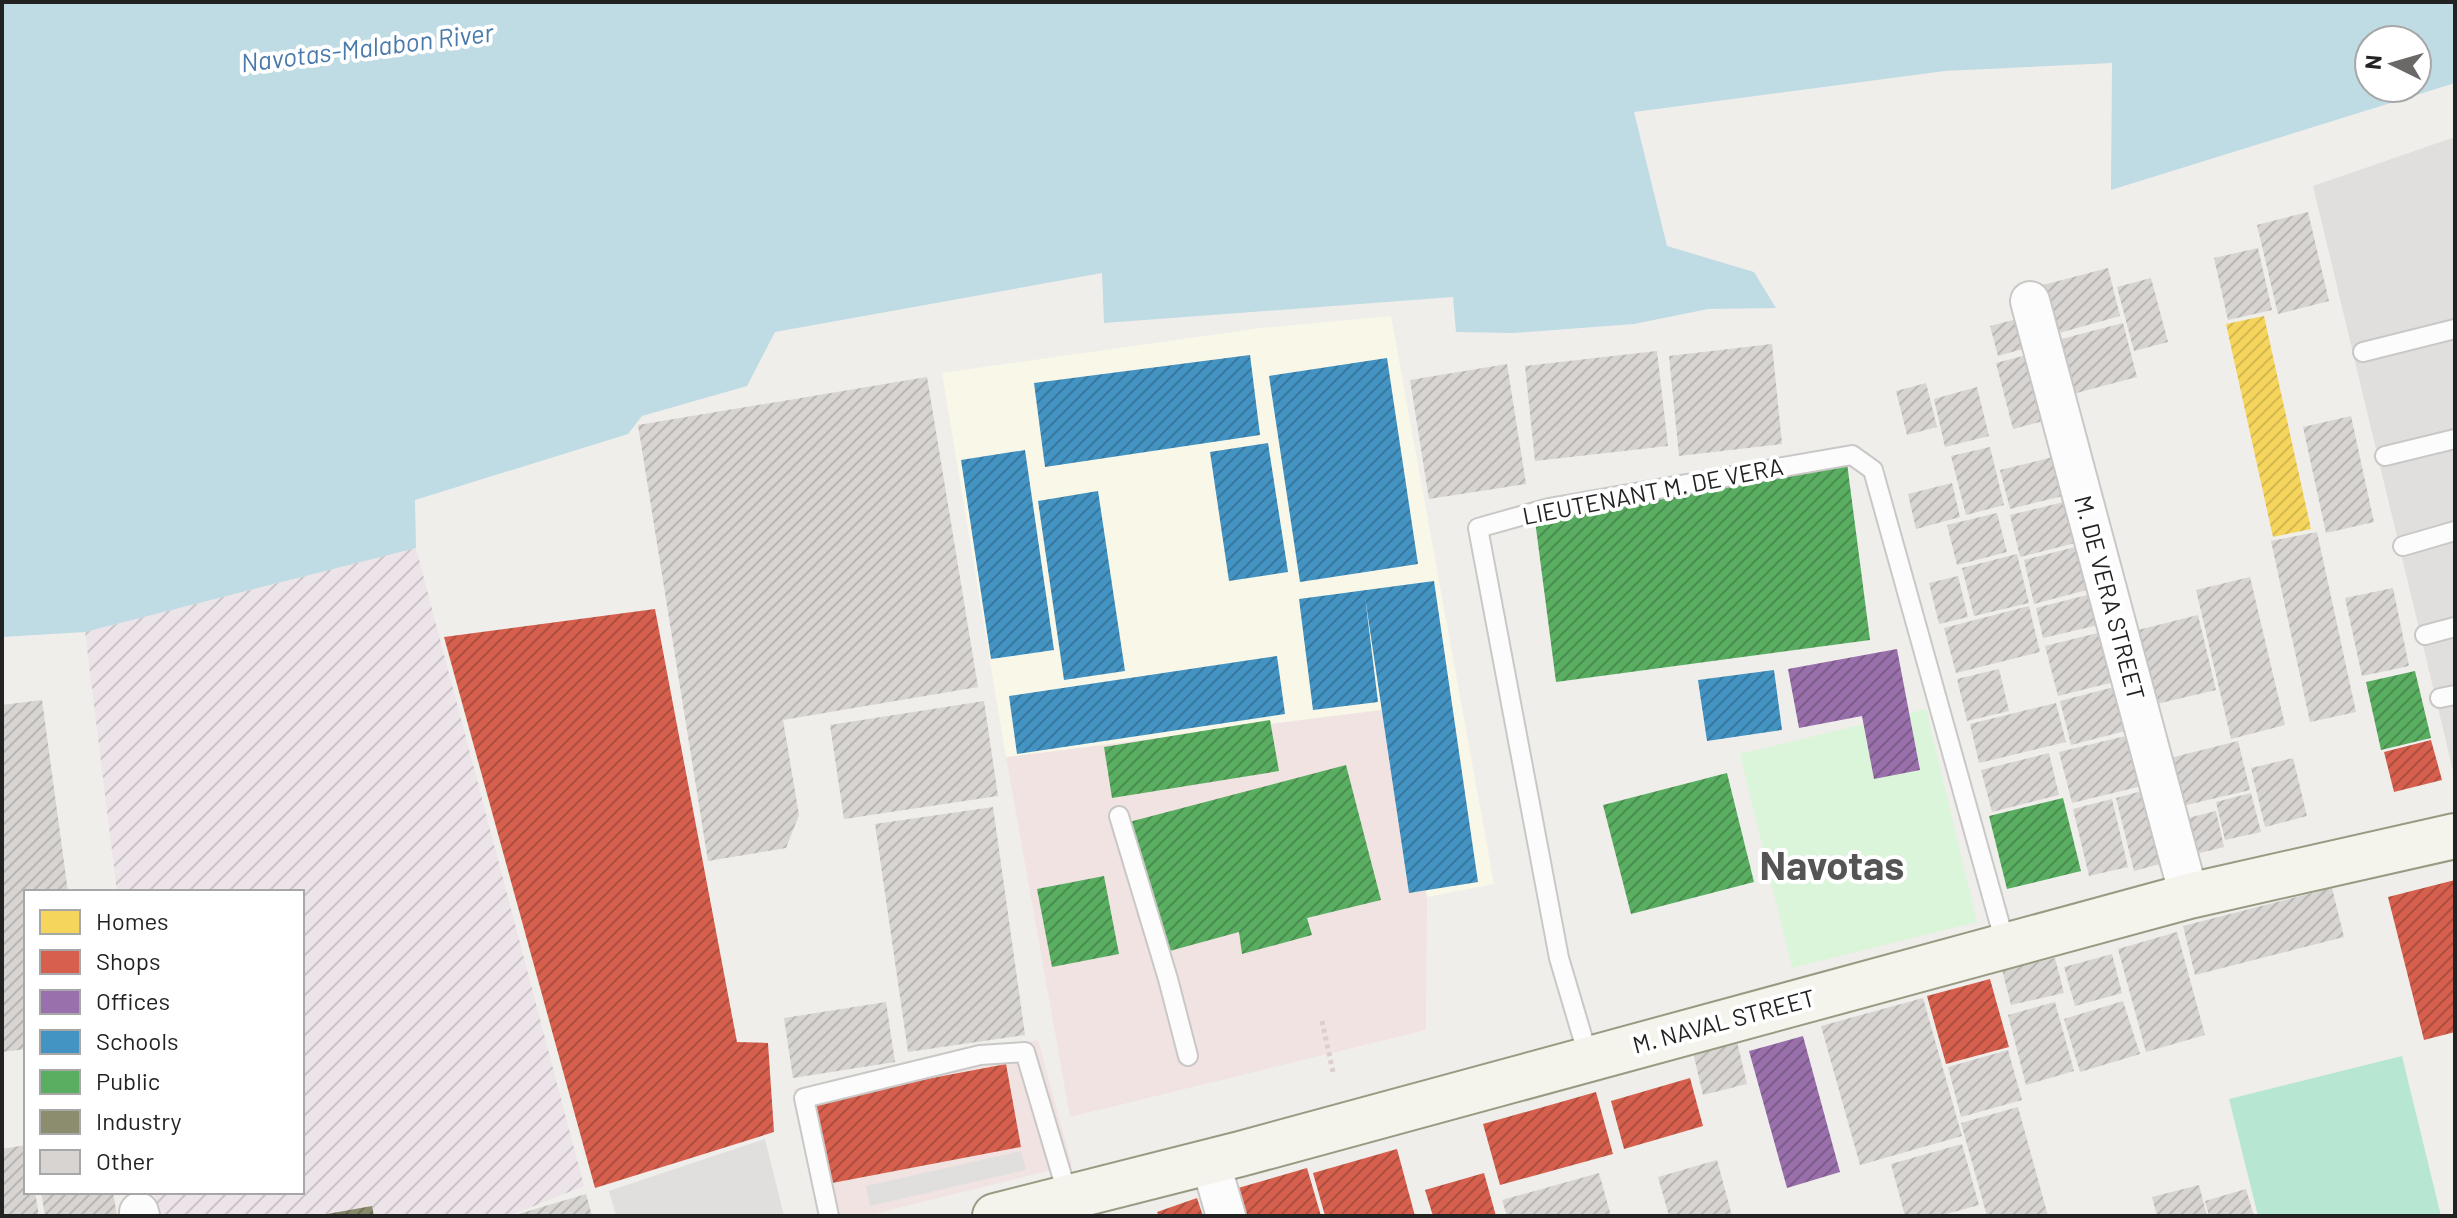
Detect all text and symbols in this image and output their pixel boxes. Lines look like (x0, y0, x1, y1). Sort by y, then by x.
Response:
water label: Navotas-Malabon River (239, 16, 496, 77)
north arrow (2353, 24, 2433, 104)
text: N (2358, 54, 2386, 71)
street label: LIEUTENANT M. DE VERA (1520, 451, 1785, 530)
street label: M. DE VERA STREET (2069, 492, 2152, 703)
district label: Navotas (1760, 840, 1904, 888)
legend (24, 890, 304, 1194)
text: Homes (96, 906, 169, 935)
text: Shops (96, 946, 161, 975)
street label: M. NAVAL STREET (1629, 982, 1818, 1059)
text: Offices (96, 986, 170, 1015)
text: Schools (96, 1026, 179, 1055)
text: Public (96, 1066, 160, 1095)
text: Industry (96, 1106, 182, 1135)
text: Other (96, 1146, 154, 1175)

